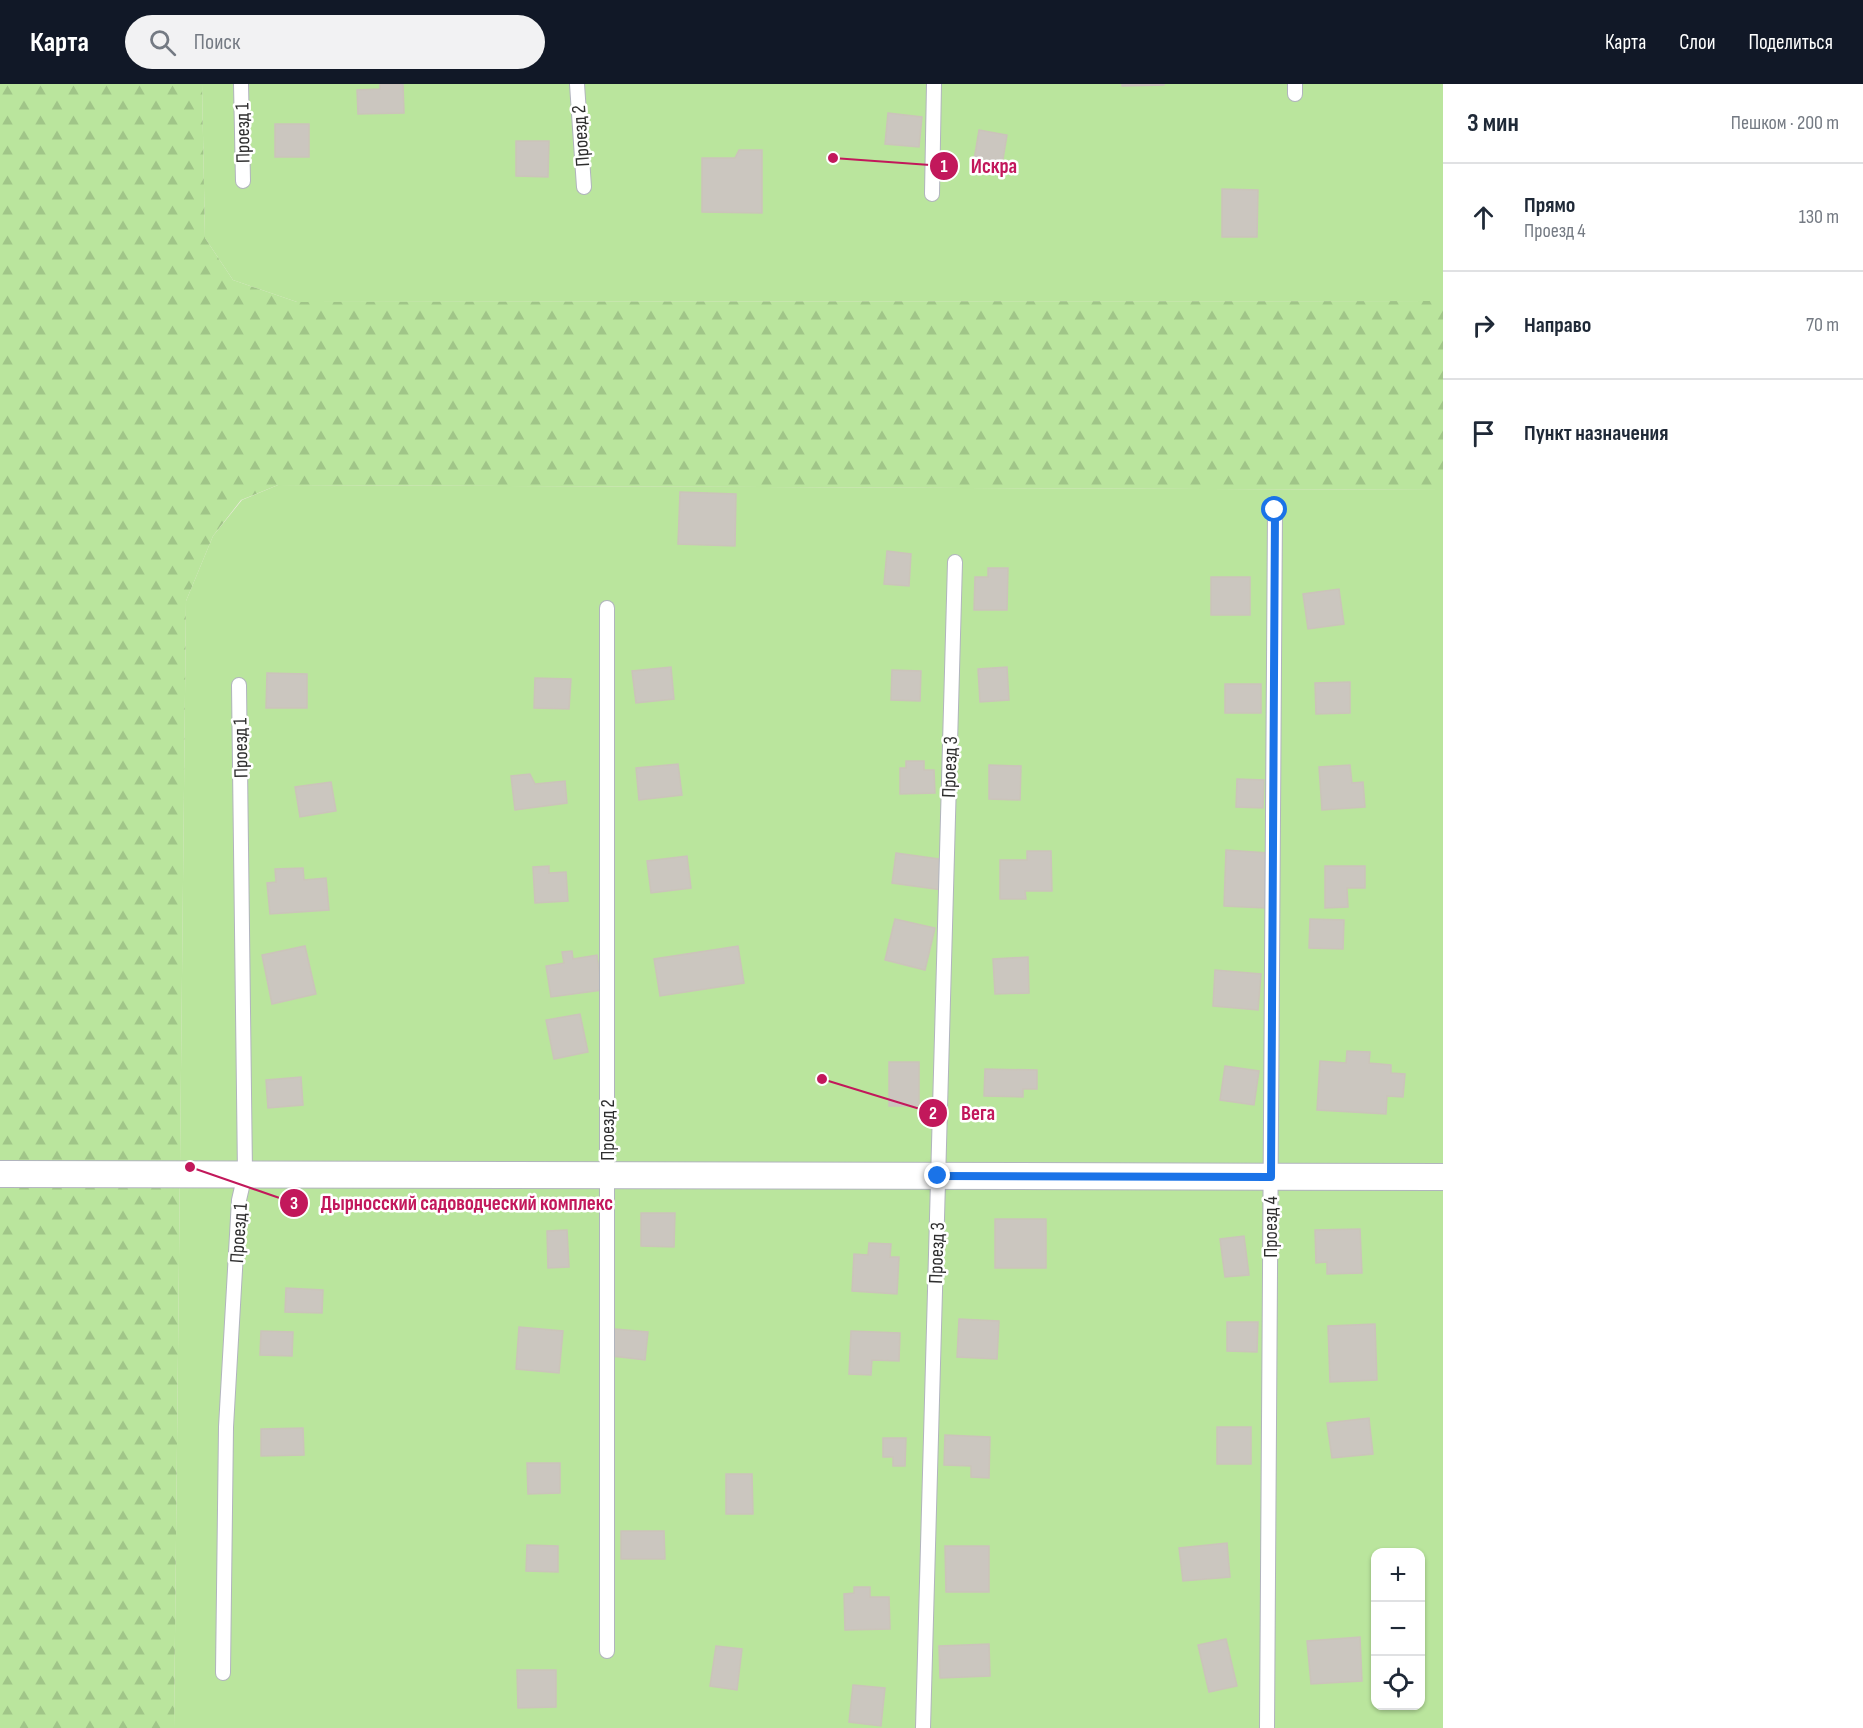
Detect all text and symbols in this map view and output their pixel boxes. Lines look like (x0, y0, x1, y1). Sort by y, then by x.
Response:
search box (125, 15, 545, 69)
text: Карта (30, 26, 89, 59)
icon: search (146, 26, 179, 59)
text: Поиск (194, 29, 240, 56)
text: Карта (1605, 30, 1646, 55)
text: Слои (1679, 30, 1715, 55)
text: Поделиться (1748, 30, 1833, 55)
street label: Проезд 1 (230, 103, 256, 163)
street label: Проезд 2 (567, 104, 595, 167)
text: 3 мин (1467, 108, 1519, 139)
text: Пешком · 200 m (1731, 111, 1839, 135)
callout: Искра (929, 146, 1030, 185)
text: Искра (971, 154, 1017, 179)
text: 1 (940, 156, 948, 177)
text: Прямо (1524, 192, 1575, 219)
icon: ahead (1467, 201, 1500, 234)
text: 130 m (1799, 205, 1839, 229)
text: Проезд 4 (1524, 219, 1586, 243)
icon: right (1467, 309, 1500, 342)
text: Направо (1524, 312, 1591, 339)
text: 70 m (1806, 313, 1839, 337)
icon: arrive (1467, 417, 1500, 450)
text: Пункт назначения (1524, 420, 1668, 447)
route start (1261, 496, 1287, 522)
street label: Проезд 1 (228, 718, 254, 778)
street label: Проезд 3 (937, 736, 963, 798)
callout: Вега (918, 1094, 1008, 1133)
street label: Проезд 2 (596, 1099, 620, 1161)
text: Вега (961, 1101, 995, 1126)
text: 2 (929, 1103, 937, 1124)
route end (924, 1162, 950, 1188)
callout: Дырносский садоводческий комплекс (279, 1183, 626, 1222)
text: Дырносский садоводческий комплекс (321, 1191, 613, 1216)
text: 3 (290, 1193, 298, 1214)
street label: Проезд 4 (1259, 1196, 1283, 1258)
street label: Проезд 1 (225, 1202, 253, 1264)
street label: Проезд 3 (924, 1222, 950, 1284)
map controls (1371, 1548, 1425, 1710)
button: + (1371, 1548, 1425, 1602)
button: − (1371, 1602, 1425, 1656)
button: locate (1371, 1656, 1425, 1710)

